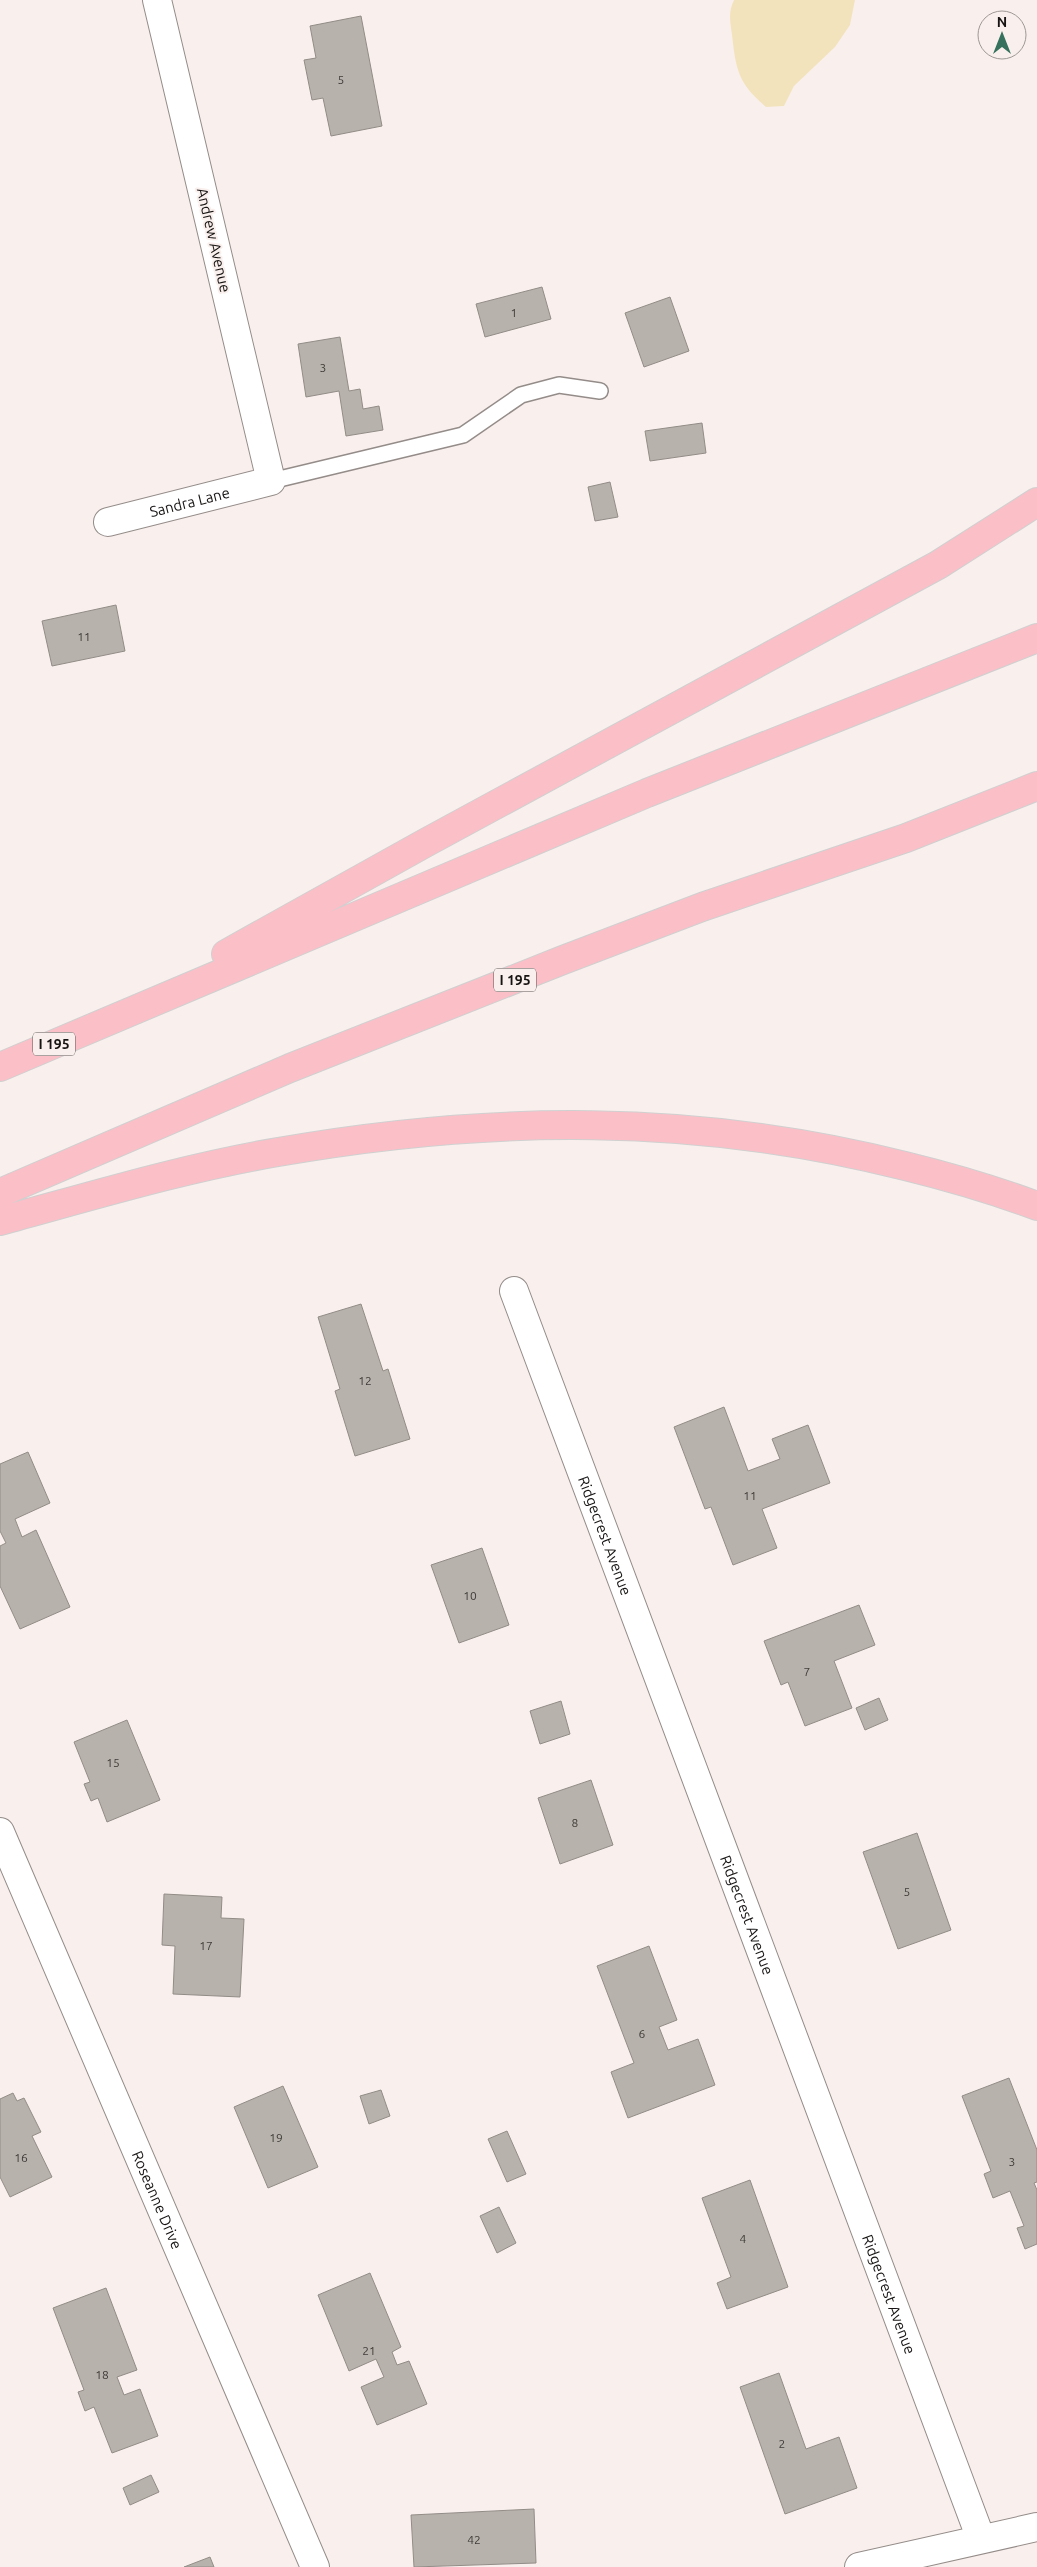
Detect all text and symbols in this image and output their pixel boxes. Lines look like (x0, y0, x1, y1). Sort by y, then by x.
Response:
north arrow (977, 10, 1027, 60)
text: N (997, 14, 1007, 30)
house number: 5 (338, 73, 344, 86)
street label: Andrew Avenue (194, 186, 234, 294)
house number: 1 (511, 306, 517, 319)
house number: 3 (320, 361, 326, 374)
street label: Sandra Lane (148, 483, 231, 520)
house number: 11 (77, 630, 91, 643)
road number: I 195 (494, 968, 536, 992)
road number: I 195 (33, 1032, 75, 1056)
house number: 12 (358, 1374, 372, 1387)
street label: Ridgecrest Avenue (575, 1473, 636, 1597)
house number: 11 (743, 1489, 757, 1502)
house number: 10 (463, 1589, 477, 1602)
house number: 7 (804, 1665, 810, 1678)
house number: 15 (106, 1756, 120, 1769)
house number: 8 (572, 1816, 579, 1829)
street label: Ridgecrest Avenue (717, 1853, 777, 1977)
house number: 5 (904, 1885, 910, 1898)
house number: 17 (199, 1939, 213, 1952)
house number: 6 (639, 2027, 646, 2040)
house number: 19 (269, 2131, 283, 2144)
street label: Roseanne Drive (129, 2148, 186, 2251)
house number: 16 (14, 2151, 28, 2164)
house number: 3 (1009, 2155, 1015, 2168)
house number: 4 (740, 2232, 747, 2245)
street label: Ridgecrest Avenue (859, 2232, 919, 2356)
house number: 21 (362, 2344, 376, 2357)
house number: 18 (95, 2368, 109, 2381)
house number: 2 (779, 2437, 785, 2450)
house number: 42 (467, 2533, 481, 2546)

